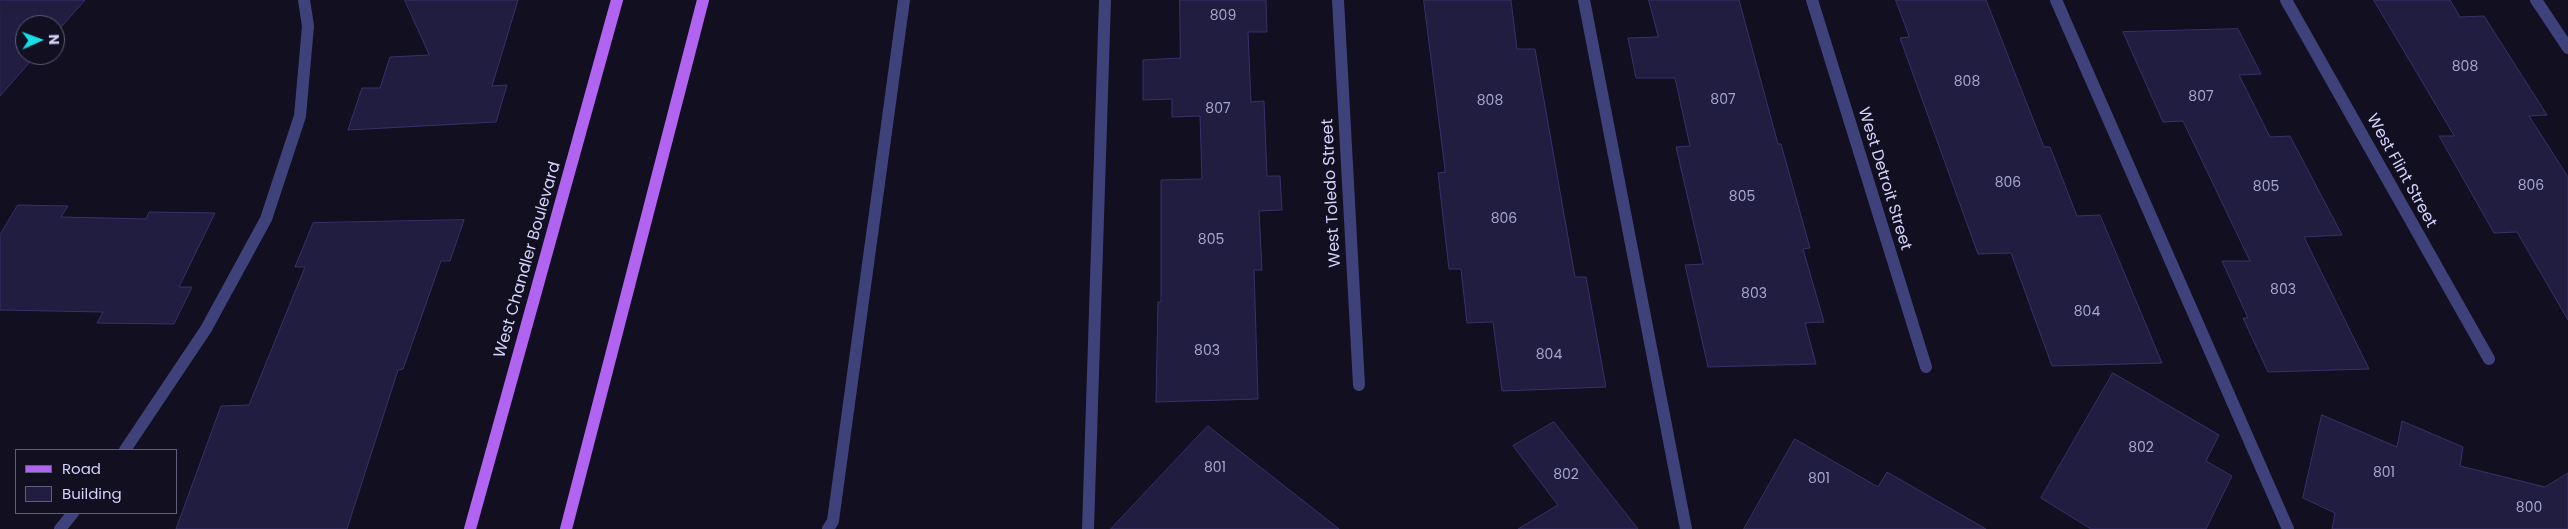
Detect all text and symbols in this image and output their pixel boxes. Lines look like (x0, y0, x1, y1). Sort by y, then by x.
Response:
house number: 809 (1210, 8, 1236, 24)
north arrow (15, 15, 65, 65)
text: N (44, 34, 64, 45)
house number: 808 (2452, 59, 2478, 75)
house number: 808 (1954, 74, 1980, 90)
house number: 807 (2188, 89, 2214, 105)
house number: 807 (1710, 92, 1736, 108)
house number: 808 (1477, 93, 1503, 109)
house number: 807 (1205, 101, 1231, 117)
street label: West Detroit Street (1853, 105, 1915, 253)
street label: West Flint Street (2362, 111, 2440, 231)
street label: West Toledo Street (1319, 118, 1345, 268)
street label: West Chandler Boulevard (491, 160, 565, 360)
house number: 806 (1995, 175, 2021, 191)
house number: 806 (2518, 178, 2544, 194)
house number: 805 (2253, 179, 2279, 195)
house number: 805 (1729, 189, 1755, 205)
house number: 806 (1491, 211, 1517, 227)
house number: 805 (1198, 232, 1224, 248)
house number: 803 (2270, 282, 2296, 298)
house number: 803 (1741, 286, 1767, 302)
house number: 804 (2074, 304, 2100, 320)
house number: 803 (1194, 343, 1220, 359)
house number: 804 (1536, 347, 1562, 363)
house number: 802 (2128, 440, 2154, 456)
legend (15, 449, 178, 514)
text: Road (62, 458, 101, 479)
house number: 801 (1204, 460, 1226, 476)
house number: 801 (2373, 465, 2395, 481)
house number: 802 (1553, 467, 1579, 483)
house number: 801 (1808, 471, 1830, 487)
text: Building (62, 483, 122, 504)
house number: 800 (2516, 500, 2542, 516)

